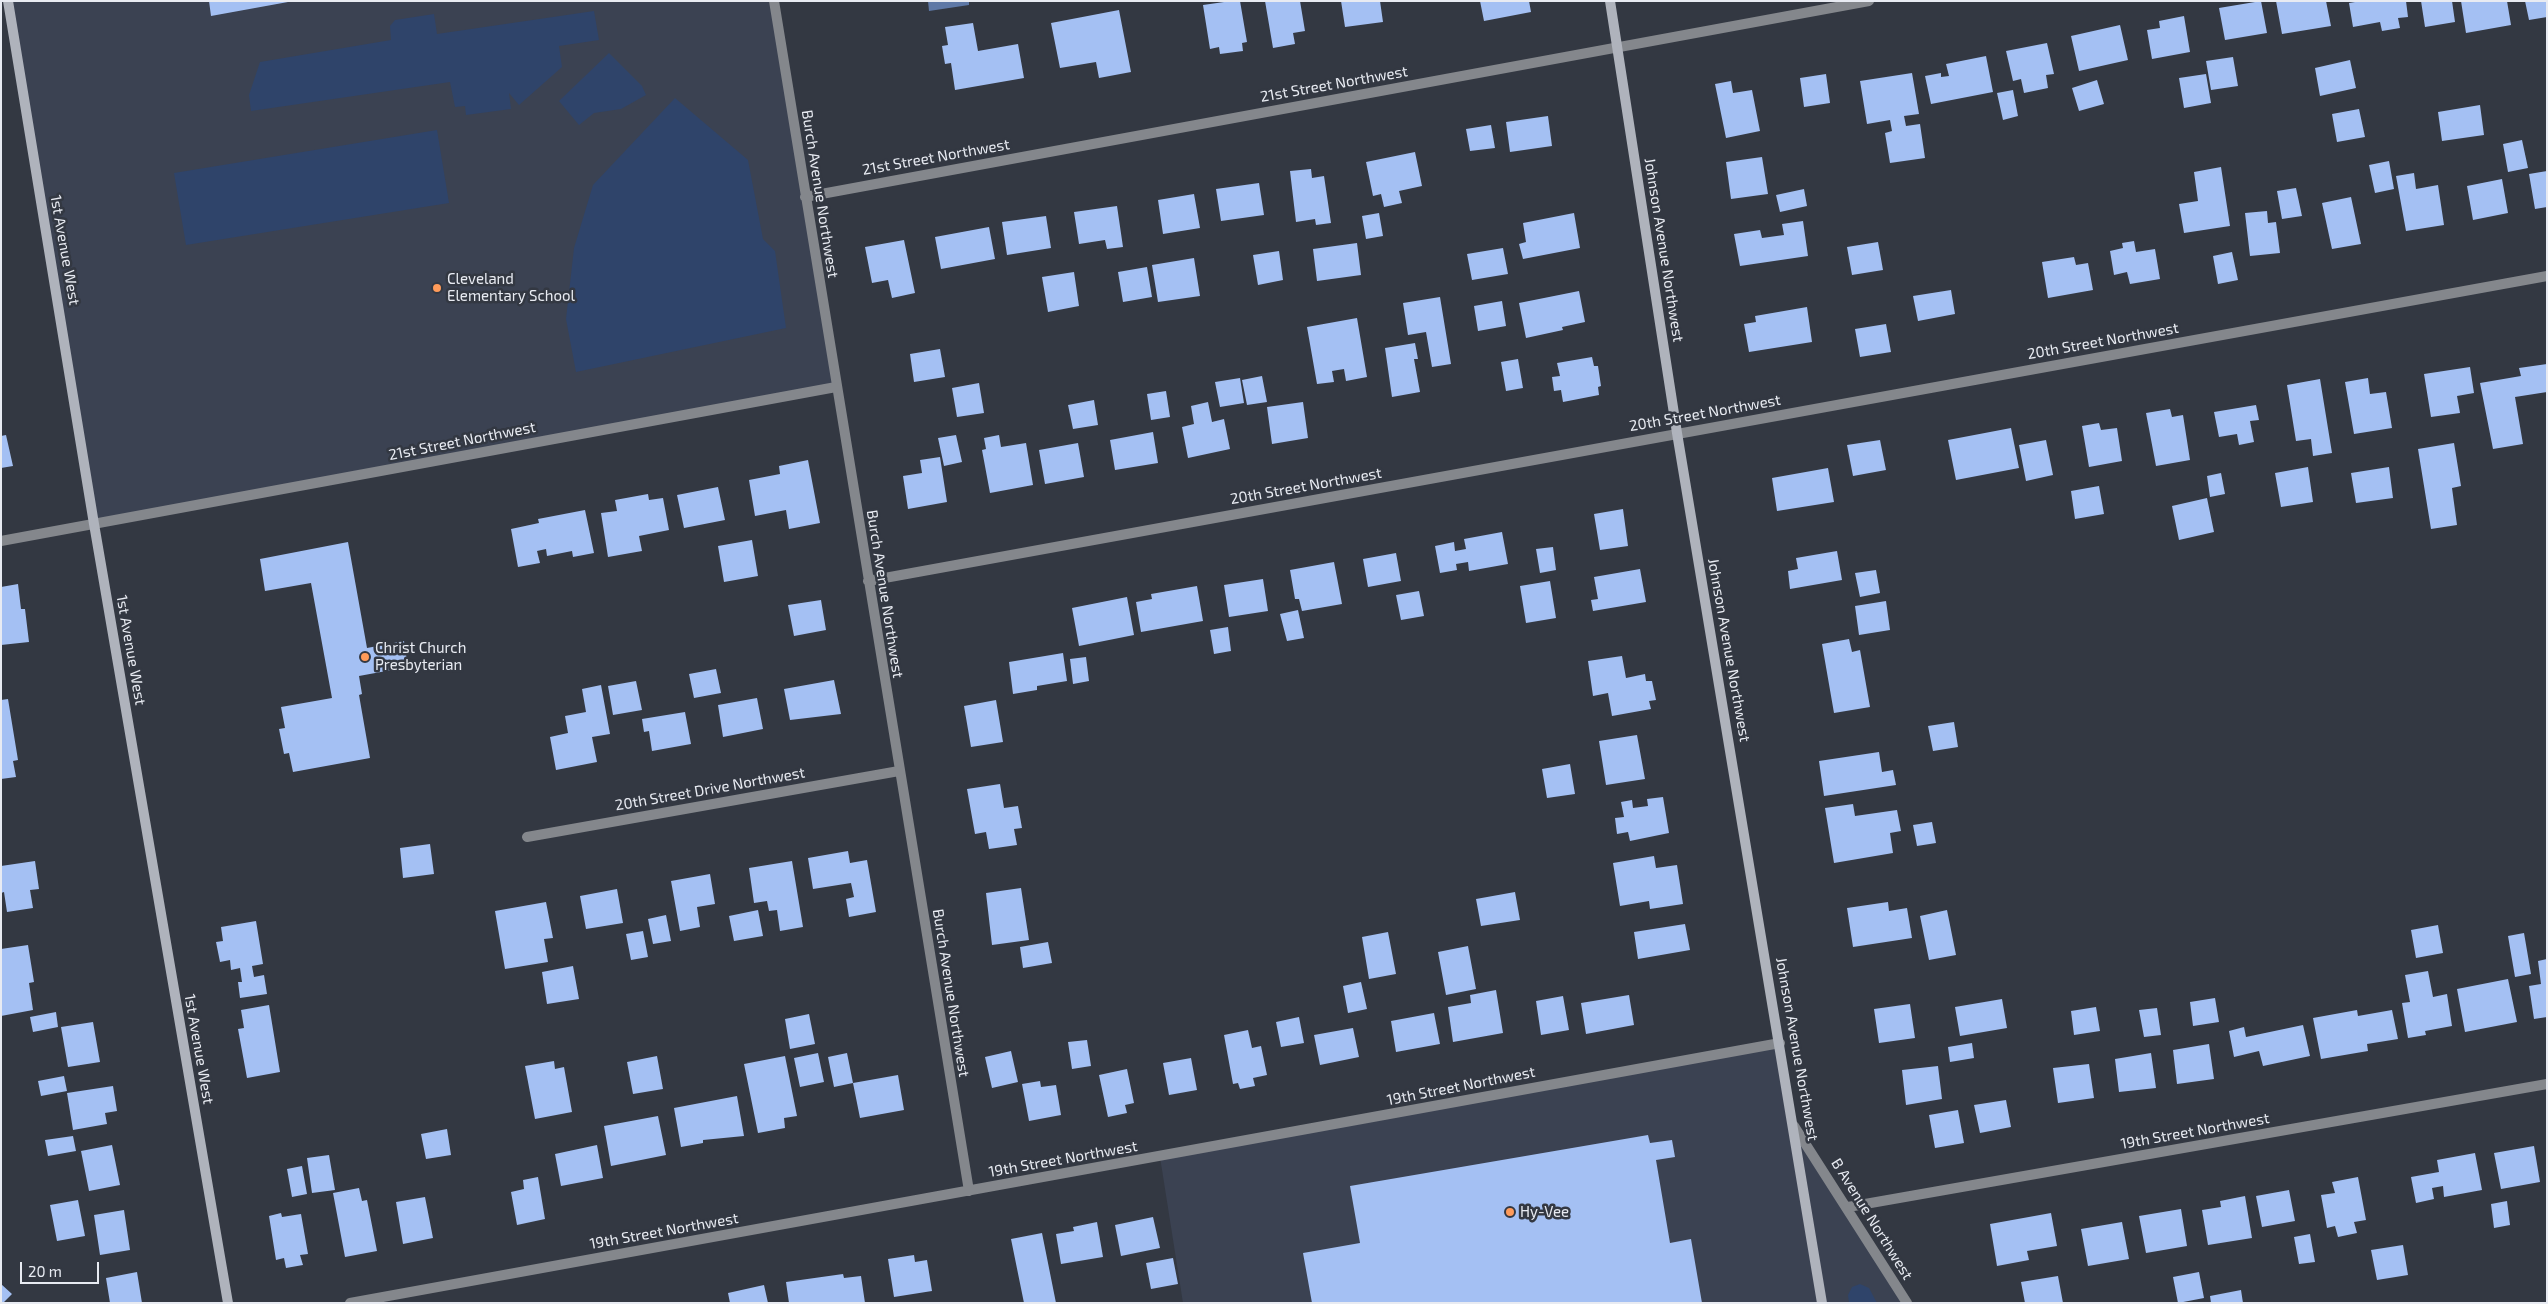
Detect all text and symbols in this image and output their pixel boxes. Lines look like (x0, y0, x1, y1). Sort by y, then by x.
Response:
street label: 21st Street Northwest (1259, 62, 1409, 106)
street label: Burch Avenue Northwest (798, 109, 842, 279)
street label: 21st Street Northwest (861, 135, 1011, 179)
street label: Johnson Avenue Northwest (1641, 157, 1687, 343)
street label: 1st Avenue West (46, 193, 84, 307)
place label: Cleveland Elementary School (447, 270, 575, 305)
marker: Cleveland Elementary School (431, 282, 443, 294)
street label: 20th Street Northwest (2026, 319, 2180, 363)
street label: 20th Street Northwest (1628, 391, 1782, 435)
street label: 21st Street Northwest (387, 418, 537, 464)
street label: 20th Street Northwest (1229, 464, 1383, 508)
street label: Burch Avenue Northwest (863, 509, 907, 679)
street label: Johnson Avenue Northwest (1704, 557, 1754, 743)
street label: 1st Avenue West (112, 593, 150, 707)
place label: Christ Church Presbyterian (375, 639, 466, 674)
marker: Christ Church Presbyterian (359, 651, 371, 663)
street label: 20th Street Drive Northwest (614, 763, 806, 815)
street label: Burch Avenue Northwest (929, 908, 973, 1078)
street label: Johnson Avenue Northwest (1772, 956, 1822, 1142)
street label: 1st Avenue West (180, 992, 218, 1106)
street label: 19th Street Northwest (1385, 1063, 1537, 1109)
street label: 19th Street Northwest (2119, 1109, 2271, 1153)
street label: 19th Street Northwest (987, 1137, 1139, 1181)
street label: B Avenue Northwest (1827, 1155, 1917, 1283)
place label: Hy-Vee (1520, 1203, 1569, 1221)
marker: Hy-Vee (1504, 1206, 1516, 1218)
street label: 19th Street Northwest (588, 1209, 740, 1253)
scale bar (22, 1252, 101, 1284)
text: 20 m (28, 1262, 62, 1280)

